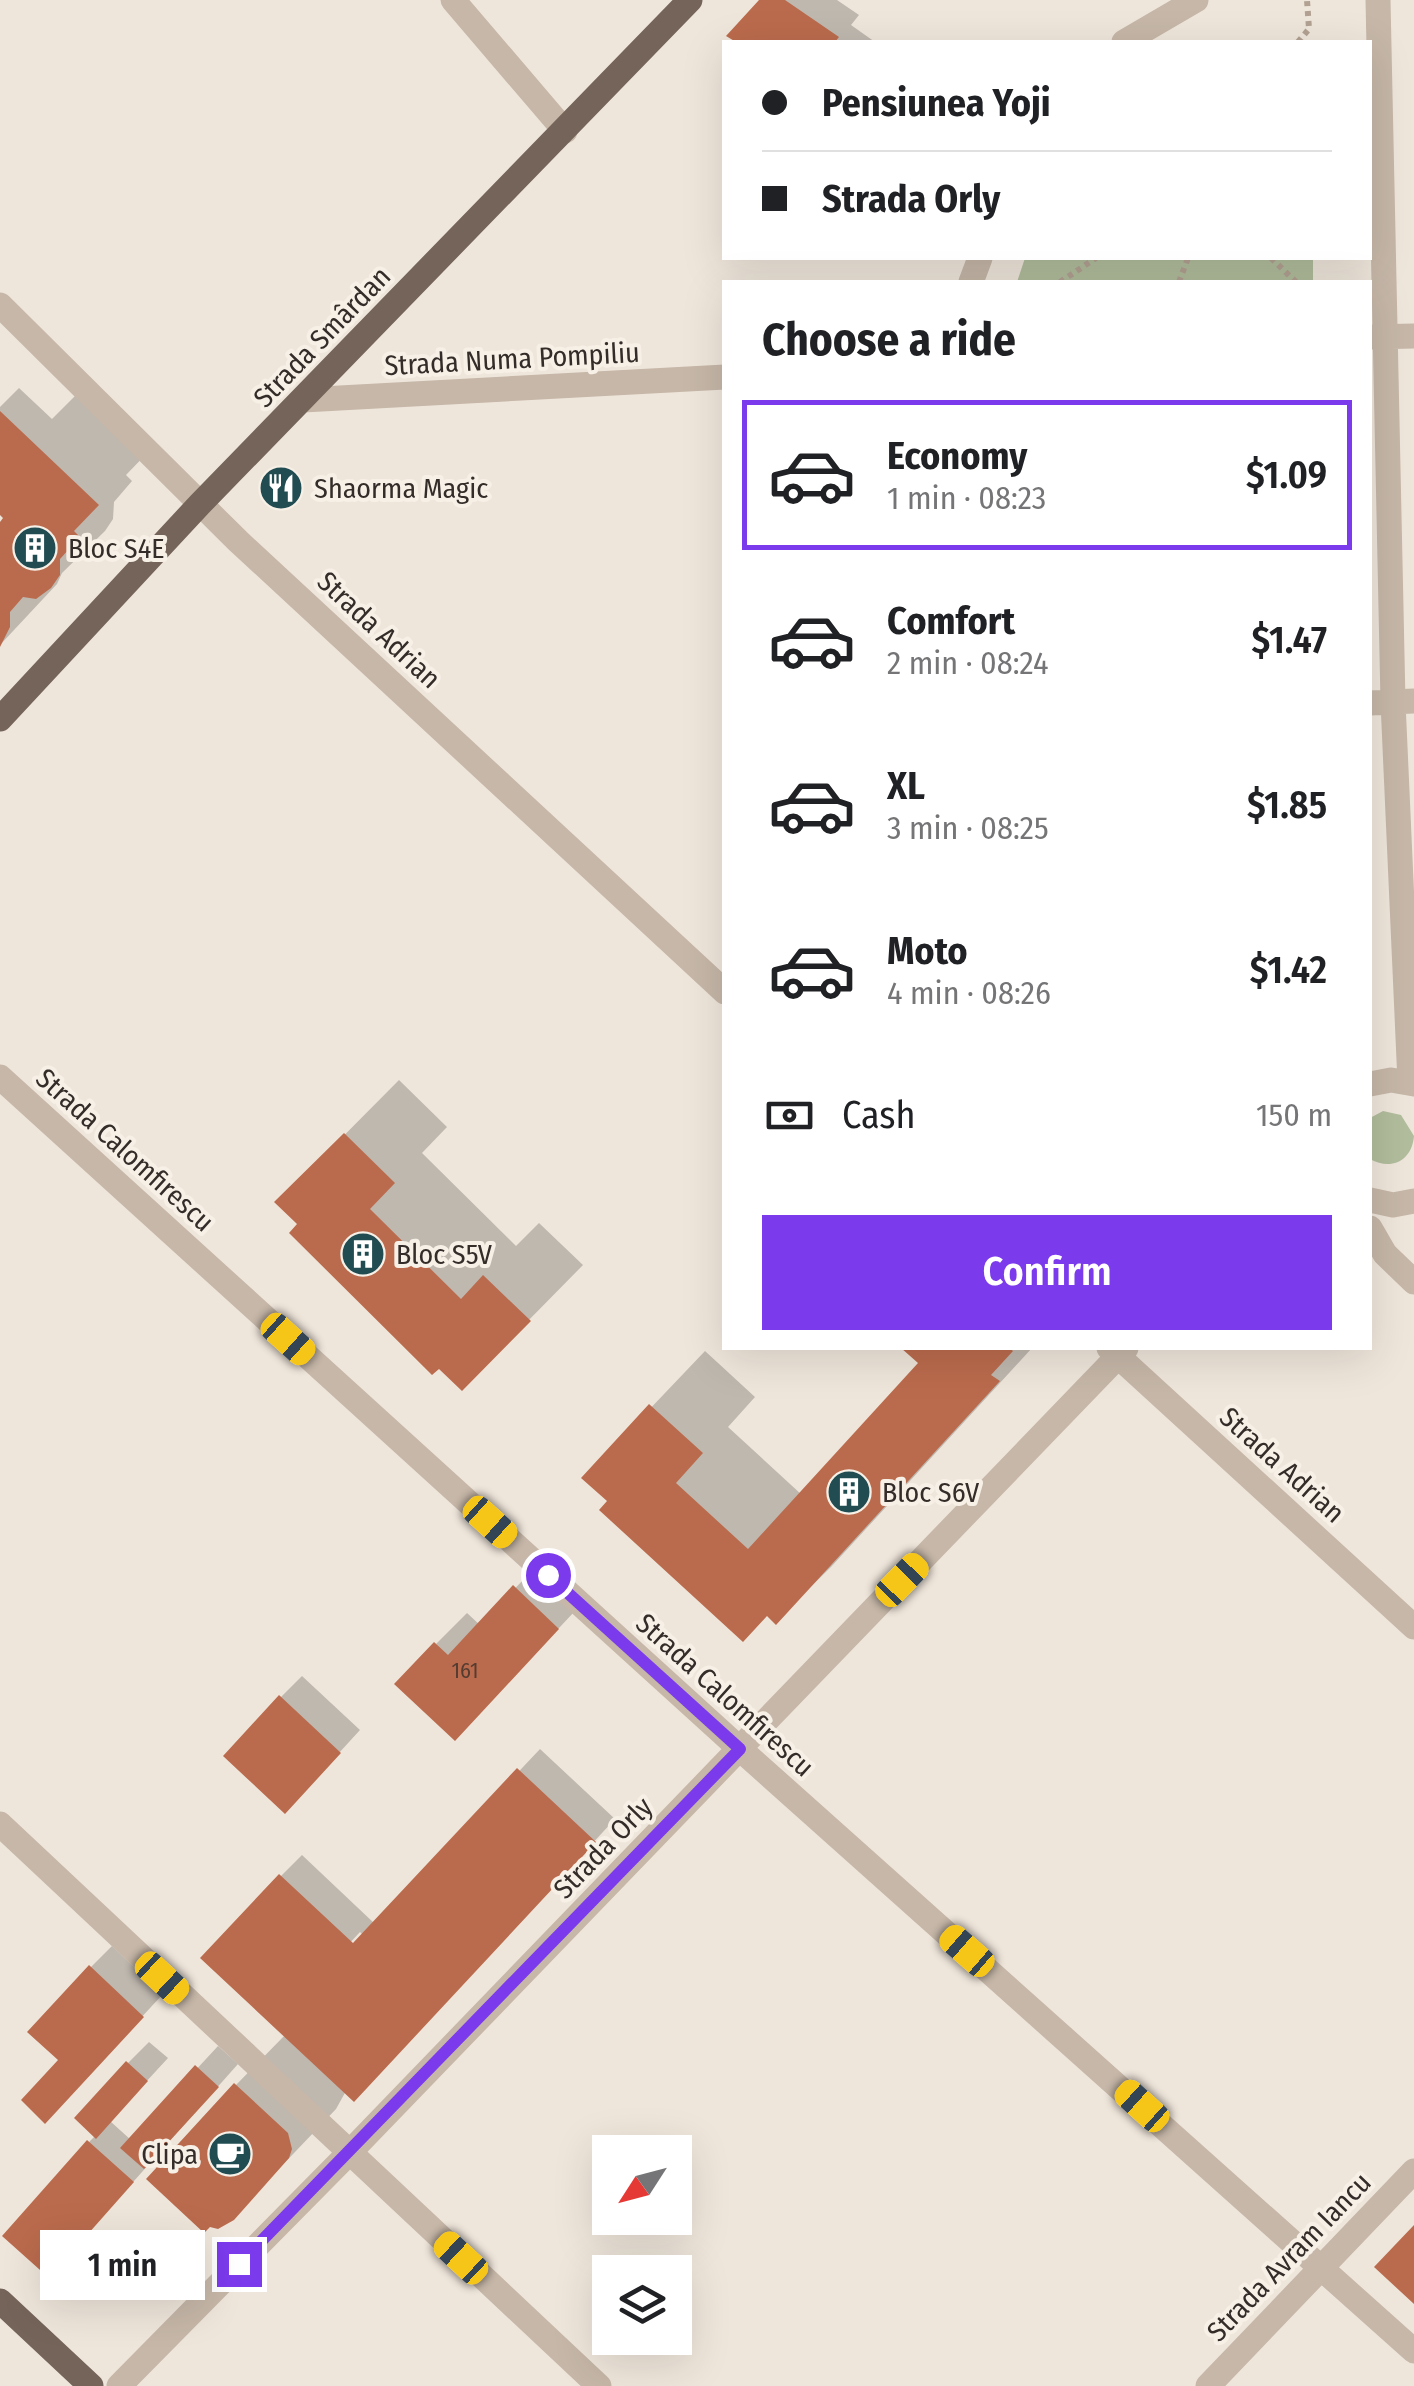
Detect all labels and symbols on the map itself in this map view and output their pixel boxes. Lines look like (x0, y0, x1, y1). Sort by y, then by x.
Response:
street label: Strada Smârdan (247, 260, 397, 414)
street label: Strada Numa Pompiliu (384, 336, 640, 382)
restaurant icon: Shaorma Magic (258, 465, 304, 511)
place label: Shaorma Magic (314, 472, 488, 505)
building icon: Bloc S4E (12, 525, 58, 571)
place label: Bloc S4E (68, 532, 164, 565)
street label: Strada Adrian (311, 565, 447, 695)
street label: Strada Calomfirescu (29, 1062, 221, 1238)
building icon: Bloc S5V (340, 1231, 386, 1277)
place label: Bloc S5V (396, 1238, 493, 1271)
car (256, 1308, 320, 1370)
street label: Strada Adrian (1213, 1401, 1351, 1529)
building icon: Bloc S6V (826, 1469, 872, 1515)
place label: Bloc S6V (882, 1476, 980, 1509)
car (458, 1491, 522, 1553)
car (870, 1548, 934, 1612)
route start (526, 1553, 571, 1598)
street label: Strada Calomfirescu (629, 1607, 821, 1783)
house number: 161 (451, 1657, 479, 1684)
street label: Strada Orly (547, 1790, 660, 1905)
car (935, 1920, 999, 1982)
car (130, 1947, 194, 2009)
car (1110, 2075, 1174, 2137)
cafe icon: Clipa (207, 2131, 253, 2177)
north arrow (592, 2135, 692, 2235)
place label: Clipa (141, 2138, 198, 2171)
street label: Strada Avram Iancu (1200, 2166, 1378, 2348)
car (429, 2227, 493, 2289)
callout: 1 min (39, 2229, 204, 2299)
route end (217, 2242, 262, 2287)

